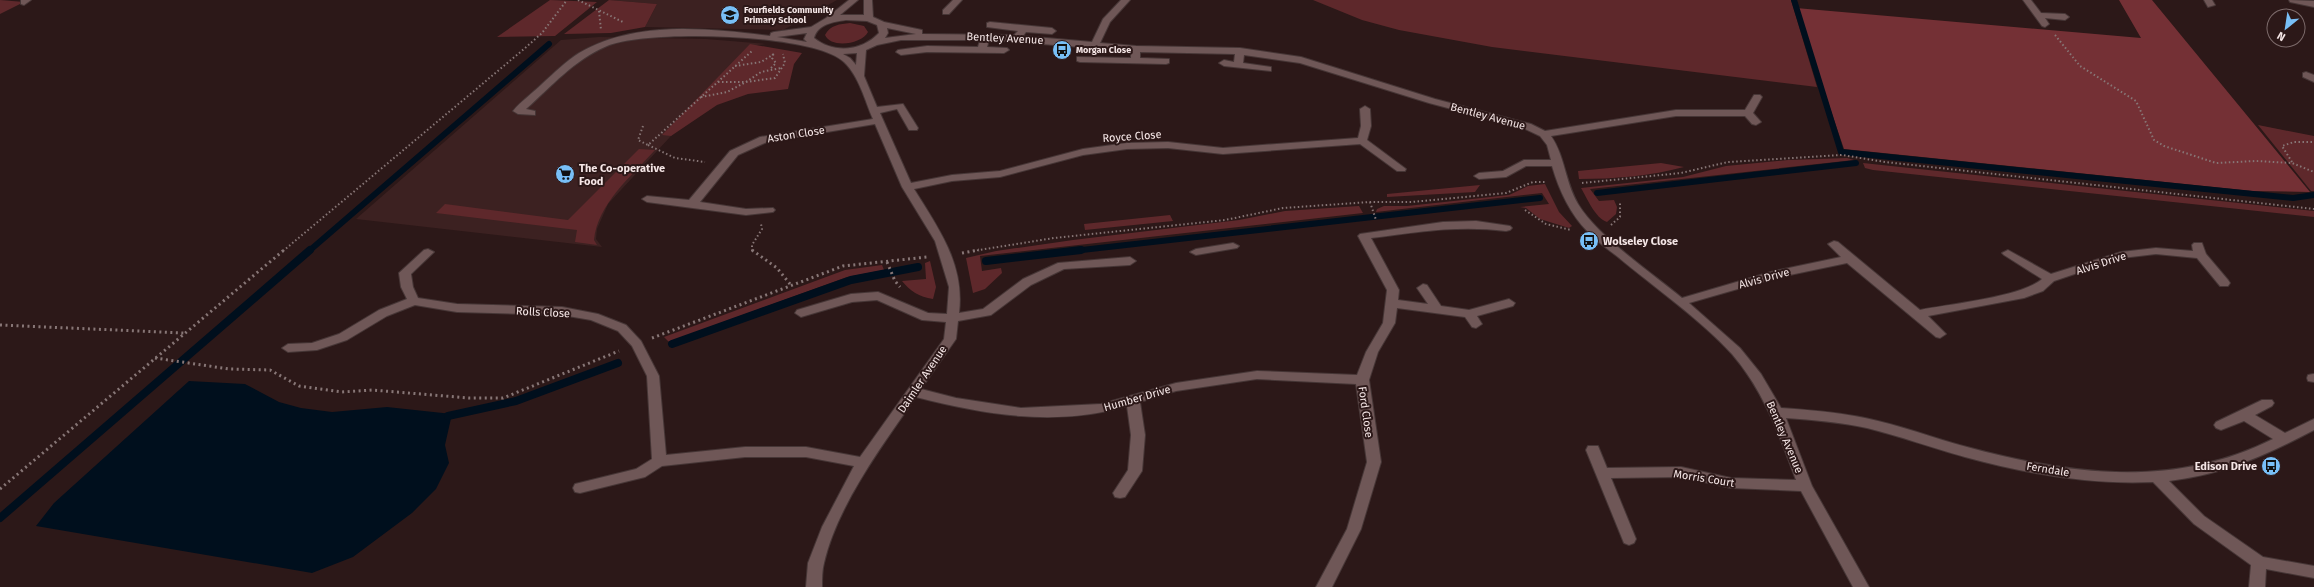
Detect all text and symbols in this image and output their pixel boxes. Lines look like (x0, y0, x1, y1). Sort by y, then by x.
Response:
school or university icon: Fourfields Community Primary School (719, 4, 741, 26)
place label: Fourfields Community Primary School (744, 5, 834, 25)
north arrow (2266, 8, 2306, 48)
text: N (2275, 29, 2288, 44)
street label: Bentley Avenue (966, 30, 1044, 47)
bus stop icon: Morgan Close (1051, 39, 1073, 61)
place label: Morgan Close (1076, 45, 1131, 55)
street label: Bentley Avenue (1449, 100, 1527, 133)
street label: Aston Close (767, 124, 826, 145)
street label: Royce Close (1102, 128, 1162, 145)
place label: The Co-operative Food (579, 162, 665, 188)
supermarket icon: The Co-operative Food (554, 163, 576, 185)
bus stop icon: Wolseley Close (1578, 230, 1600, 252)
place label: Wolseley Close (1603, 235, 1678, 248)
street label: Alvis Drive (2075, 249, 2128, 278)
street label: Alvis Drive (1737, 266, 1791, 291)
street label: Rolls Close (516, 305, 570, 320)
street label: Daimler Avenue (895, 343, 950, 415)
street label: Humber Drive (1102, 383, 1172, 414)
street label: Ford Close (1355, 386, 1376, 439)
street label: Bentley Avenue (1764, 399, 1806, 475)
bus stop icon: Edison Drive (2260, 455, 2282, 477)
street label: Ferndale (2026, 460, 2070, 479)
place label: Edison Drive (2195, 460, 2257, 473)
street label: Morris Court (1672, 467, 1735, 490)

